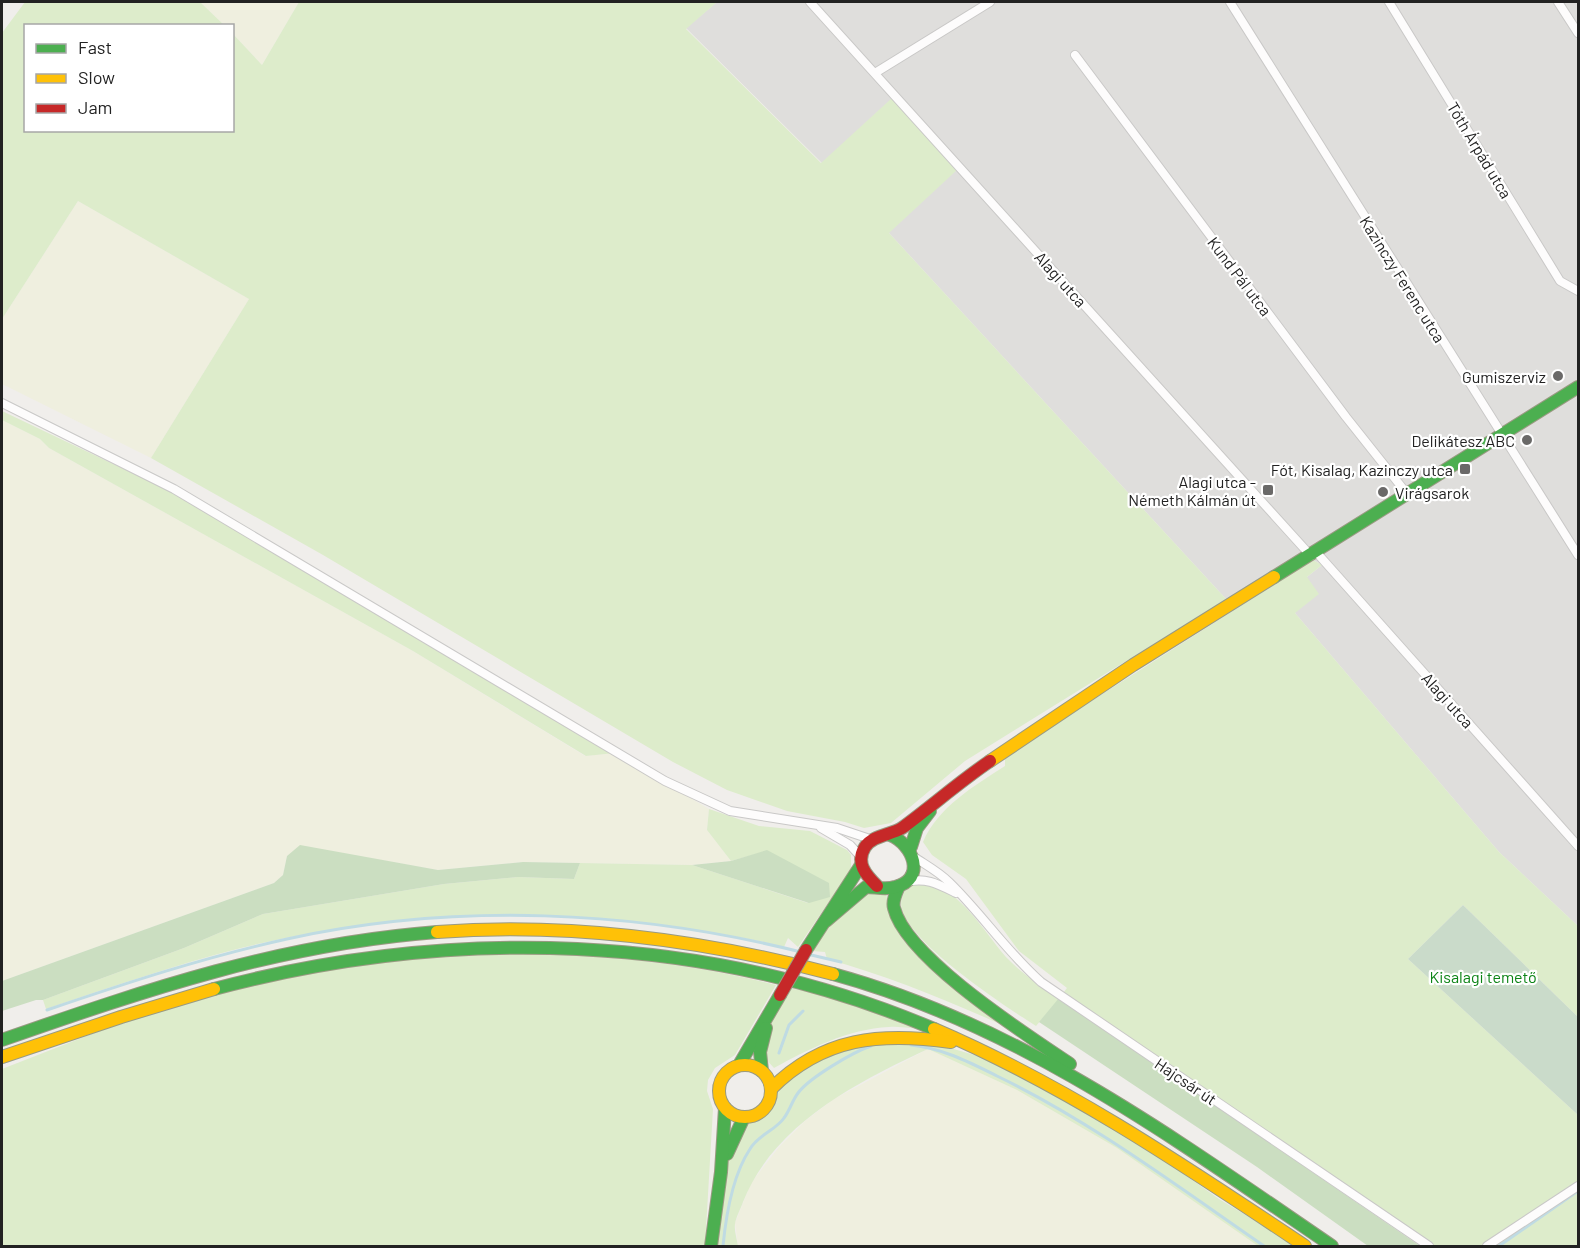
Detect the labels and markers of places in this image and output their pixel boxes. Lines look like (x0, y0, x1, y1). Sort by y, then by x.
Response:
place label: Gumiszerviz (1462, 367, 1546, 386)
marker: Gumiszerviz (1551, 369, 1565, 383)
place label: Delikátesz ABC (1411, 431, 1515, 450)
marker: Delikátesz ABC (1520, 433, 1534, 447)
place label: Fót, Kisalag, Kazinczy utca (1271, 460, 1453, 479)
marker: Fót, Kisalag, Kazinczy utca (1458, 462, 1472, 476)
place label: Alagi utca - Németh Kálmán út (1128, 472, 1256, 509)
marker: Alagi utca - Németh Kálmán út (1261, 483, 1275, 497)
place label: Virágsarok (1395, 483, 1469, 502)
marker: Virágsarok (1376, 485, 1390, 499)

